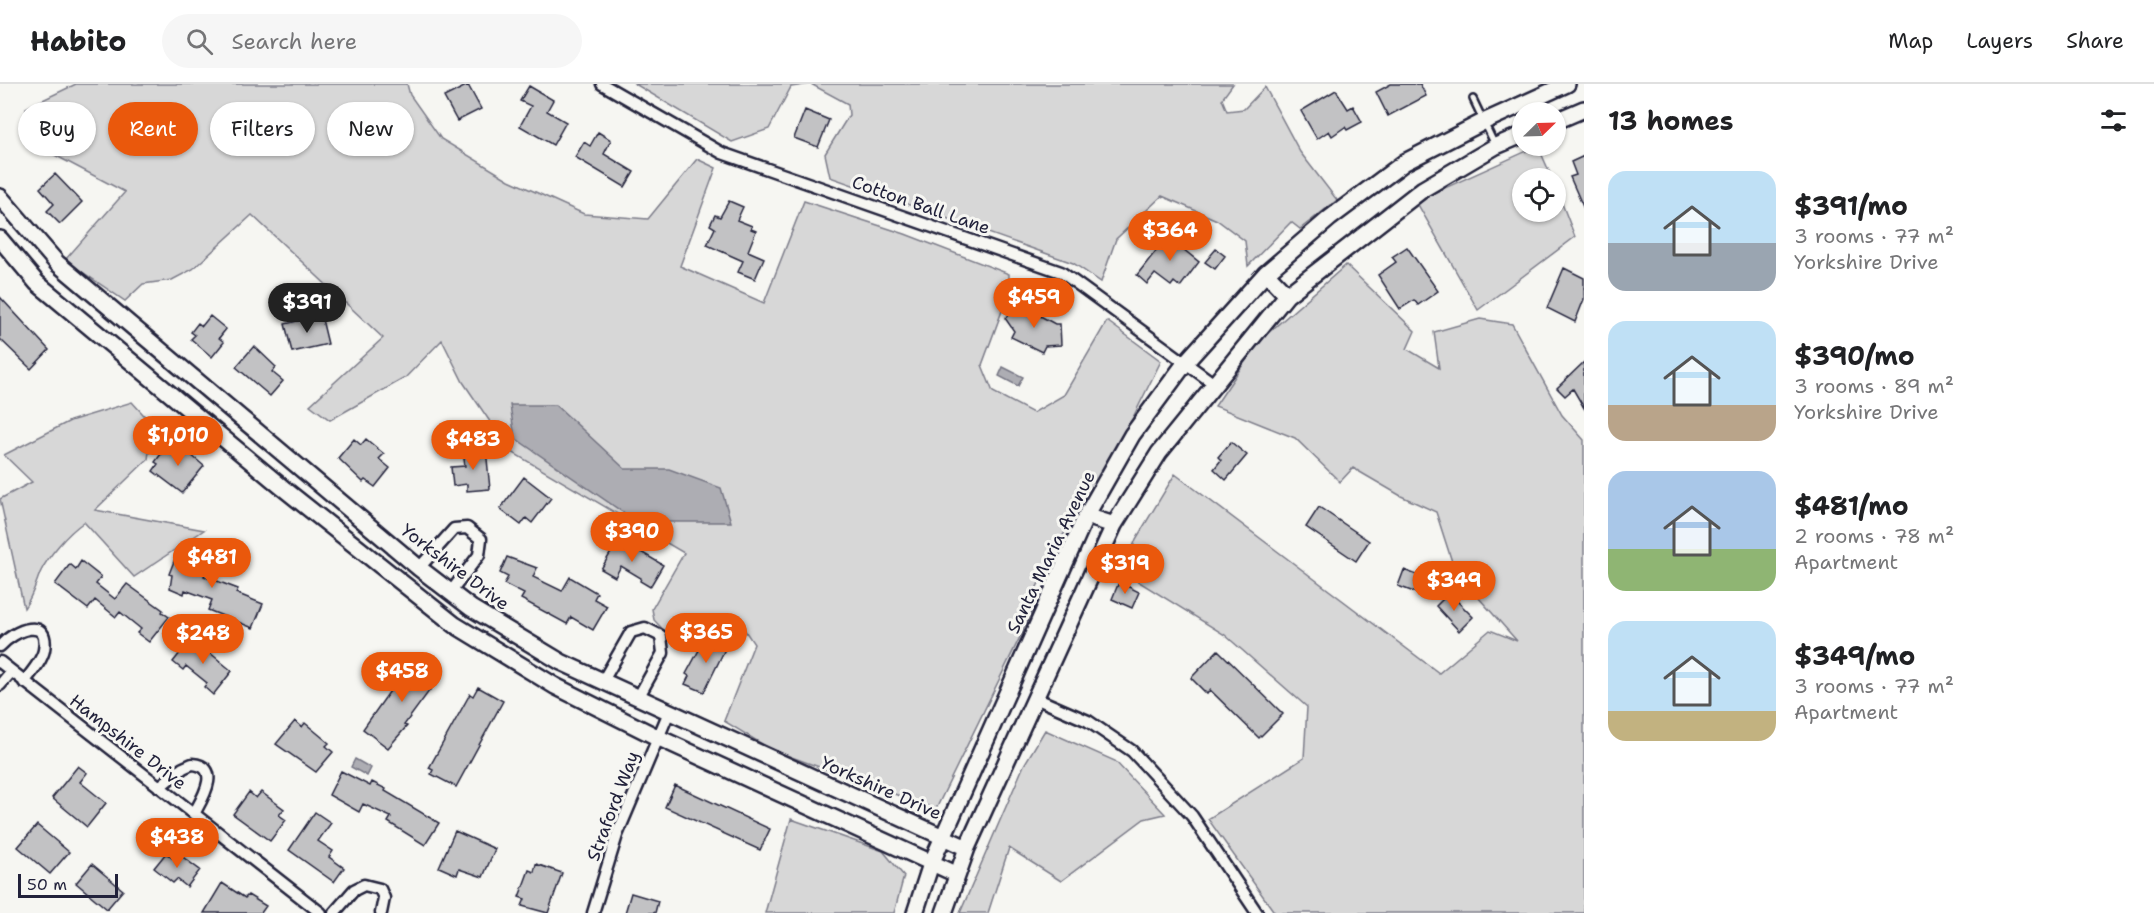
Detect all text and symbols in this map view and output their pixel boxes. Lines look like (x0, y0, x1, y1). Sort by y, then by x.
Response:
search box (162, 14, 582, 68)
text: Habito (30, 22, 126, 60)
icon: search (183, 25, 216, 58)
text: Search here (231, 27, 357, 56)
text: Map (1888, 27, 1933, 55)
text: Layers (1966, 27, 2033, 55)
text: Share (2066, 27, 2124, 55)
chip: Buy (18, 102, 96, 156)
chip: Rent (108, 102, 198, 156)
chip: Filters (210, 102, 315, 156)
chip: New (327, 102, 414, 156)
north arrow (1512, 102, 1566, 156)
map controls (1512, 102, 1566, 222)
text: 13 homes (1608, 103, 1734, 138)
icon: filters (2097, 104, 2130, 137)
button: locate (1512, 168, 1566, 222)
street label: Cotton Ball Lane (849, 170, 993, 240)
text: $391/mo (1794, 188, 1908, 223)
icon: home (1656, 195, 1728, 267)
pin: $364 (1134, 211, 1206, 262)
text: $364 (1142, 217, 1198, 243)
text: 3 rooms · 77 m² (1794, 223, 1954, 249)
text: Yorkshire Drive (1794, 249, 1939, 275)
pin: $459 (998, 278, 1070, 329)
pin: $391 (271, 283, 343, 334)
text: $459 (1007, 284, 1061, 310)
text: $391 (282, 289, 332, 315)
text: $390/mo (1794, 338, 1915, 373)
icon: home (1656, 345, 1728, 417)
text: 3 rooms · 89 m² (1794, 373, 1954, 399)
text: Yorkshire Drive (1794, 399, 1939, 425)
pin: $1,010 (129, 416, 227, 467)
pin: $483 (437, 420, 509, 471)
text: $1,010 (147, 422, 209, 448)
text: $483 (445, 426, 501, 452)
street label: Santa Maria Avenue (1001, 467, 1101, 637)
text: $481/mo (1794, 488, 1909, 523)
icon: home (1656, 495, 1728, 567)
pin: $390 (596, 512, 668, 563)
street label: Yorkshire Drive (396, 518, 514, 616)
text: $390 (605, 518, 659, 544)
text: 2 rooms · 78 m² (1794, 523, 1954, 549)
pin: $481 (176, 538, 248, 589)
text: $481 (187, 544, 237, 570)
pin: $319 (1089, 544, 1161, 595)
text: Apartment (1794, 549, 1898, 575)
text: $319 (1100, 550, 1150, 576)
pin: $349 (1418, 561, 1490, 612)
text: $349 (1427, 567, 1481, 593)
pin: $365 (670, 613, 742, 664)
pin: $248 (167, 614, 239, 665)
text: $365 (679, 619, 733, 645)
text: $248 (176, 620, 230, 646)
text: $349/mo (1794, 638, 1916, 673)
icon: home (1656, 645, 1728, 717)
pin: $458 (366, 652, 438, 703)
text: $458 (375, 658, 429, 684)
text: 3 rooms · 77 m² (1794, 673, 1954, 699)
street label: Hampshire Drive (65, 689, 191, 795)
text: Apartment (1794, 699, 1898, 725)
street label: Straford Way (581, 748, 645, 864)
street label: Yorkshire Drive (817, 751, 945, 825)
pin: $438 (141, 818, 213, 869)
text: $438 (150, 824, 204, 850)
scale bar (18, 871, 118, 898)
text: 50 m (27, 874, 67, 895)

